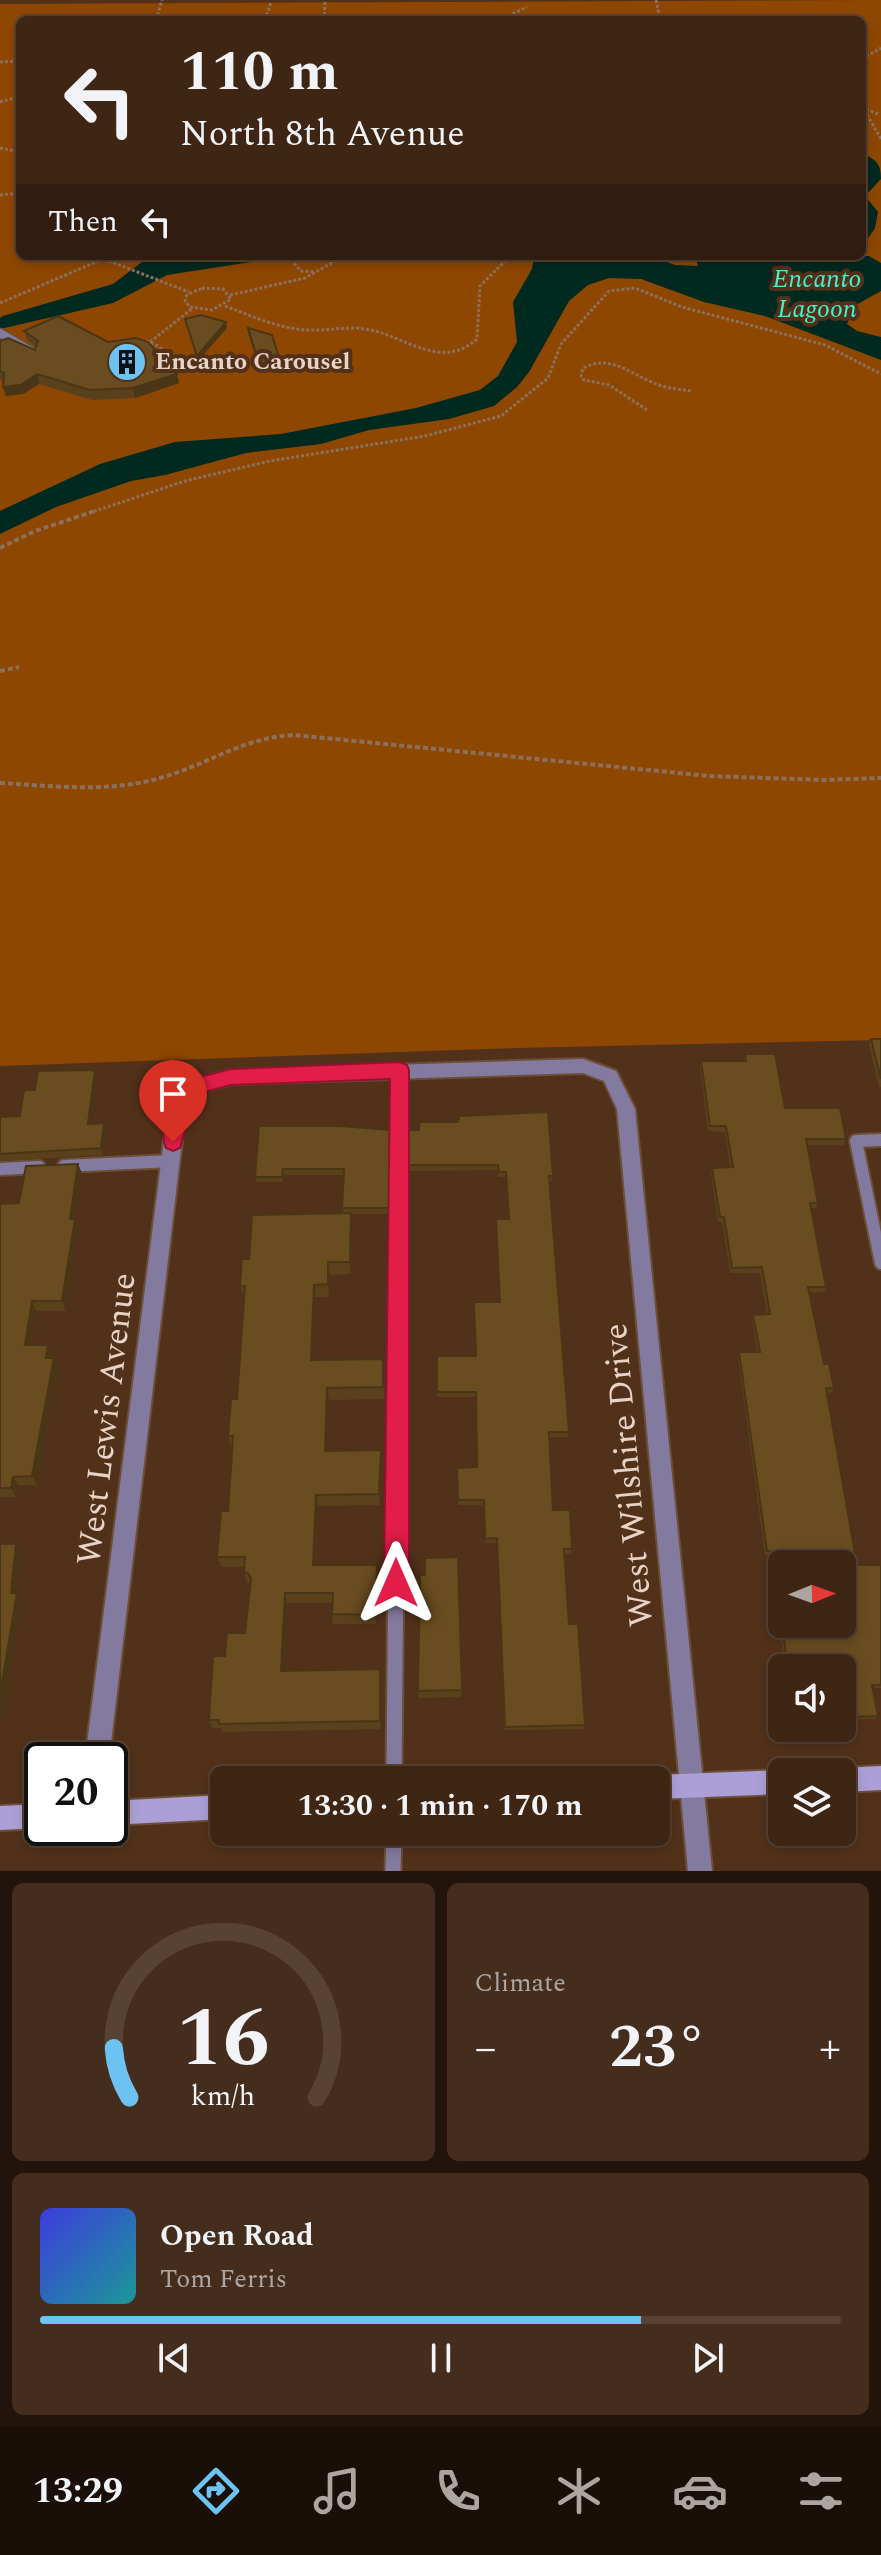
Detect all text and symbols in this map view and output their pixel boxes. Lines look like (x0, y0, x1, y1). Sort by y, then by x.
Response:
text: 110 m (180, 30, 339, 115)
icon: left (48, 48, 152, 152)
text: North 8th Avenue (180, 107, 465, 162)
text: Then (48, 199, 118, 245)
icon: left (134, 200, 178, 244)
water label: Encanto Lagoon (772, 259, 862, 329)
building icon: Encanto Carousel (106, 341, 148, 383)
place label: Encanto Carousel (155, 344, 351, 380)
pin (139, 1060, 207, 1142)
icon: arrive (151, 1072, 195, 1116)
street label: West Lewis Avenue (63, 1270, 151, 1568)
street label: West Wilshire Drive (590, 1321, 668, 1629)
position arrow (354, 1541, 438, 1625)
north arrow (768, 1550, 856, 1638)
map controls (768, 1550, 856, 1846)
button: sound (768, 1654, 856, 1742)
speed limit sign: 20 (24, 1742, 128, 1846)
button: layers (768, 1758, 856, 1846)
text: 13:30 · 1 min · 170 m (297, 1783, 583, 1829)
text: Climate (475, 1963, 566, 2003)
text: 16 (177, 1976, 270, 2103)
text: 23° (609, 2002, 706, 2094)
text: − (475, 2015, 497, 2082)
text: + (819, 2015, 841, 2082)
text: km/h (191, 2075, 255, 2118)
text: Open Road (160, 2213, 314, 2259)
text: Tom Ferris (160, 2259, 287, 2299)
icon: previous (152, 2336, 196, 2380)
icon: pause (419, 2336, 463, 2380)
icon: next (686, 2336, 730, 2380)
icon: directions (188, 2463, 244, 2519)
icon: music (309, 2463, 365, 2519)
icon: phone (430, 2463, 486, 2519)
icon: climate (551, 2463, 607, 2519)
icon: car (672, 2463, 728, 2519)
icon: filters (793, 2463, 849, 2519)
text: 13:29 (32, 2464, 123, 2519)

